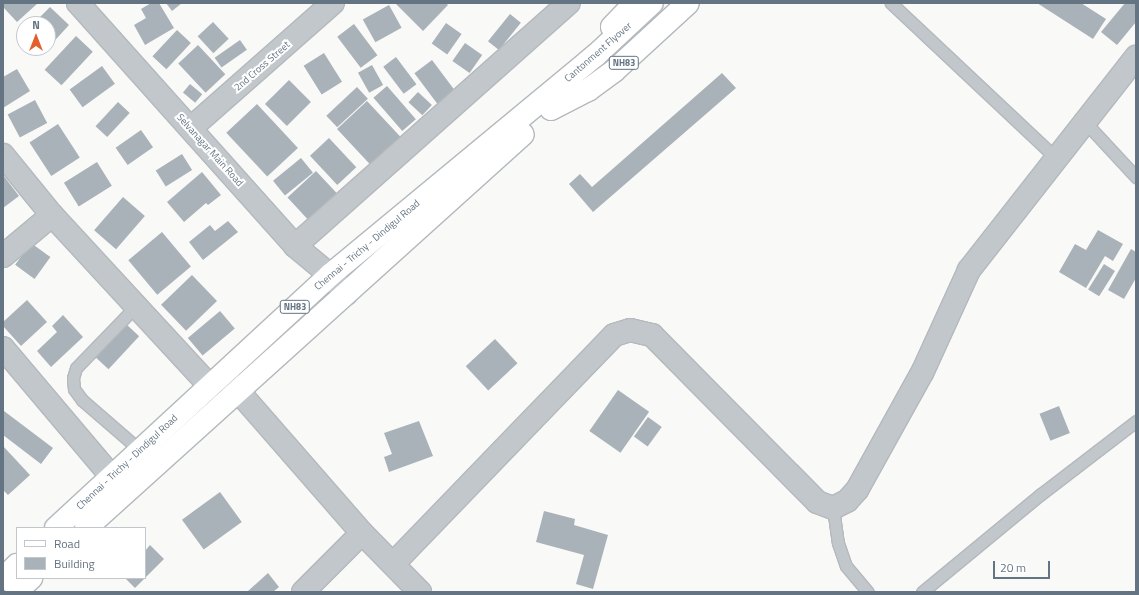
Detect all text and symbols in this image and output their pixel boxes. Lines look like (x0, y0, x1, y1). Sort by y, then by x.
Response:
north arrow (16, 16, 56, 56)
text: N (32, 17, 40, 33)
street label: Cantonment Flyover (562, 20, 634, 84)
street label: 2nd Cross Street (232, 39, 292, 93)
road number: NH83 (608, 56, 640, 70)
street label: Selvanagar Main Road (174, 111, 246, 189)
street label: Chennai - Trichy - Dindigul Road (312, 197, 422, 293)
road number: NH83 (279, 300, 311, 314)
street label: Chennai - Trichy - Dindigul Road (74, 412, 180, 512)
legend (16, 527, 146, 579)
text: Road (54, 534, 80, 553)
scale bar (995, 553, 1052, 579)
text: Building (54, 554, 95, 573)
text: 20 m (1000, 558, 1026, 577)

